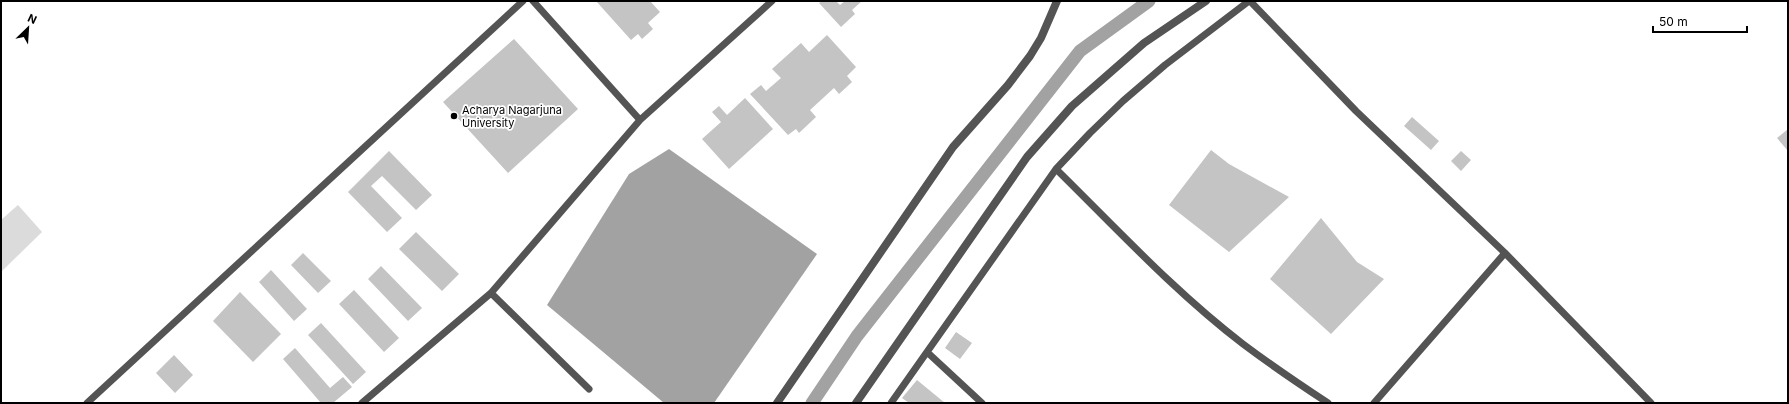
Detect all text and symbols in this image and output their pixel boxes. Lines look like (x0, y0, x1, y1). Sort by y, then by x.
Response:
north arrow (8, 8, 48, 48)
scale bar (1653, 8, 1747, 34)
text: N (25, 11, 39, 27)
text: 50 m (1659, 14, 1688, 29)
place label: Acharya Nagarjuna University (462, 103, 562, 130)
marker: Acharya Nagarjuna University (449, 111, 459, 121)

